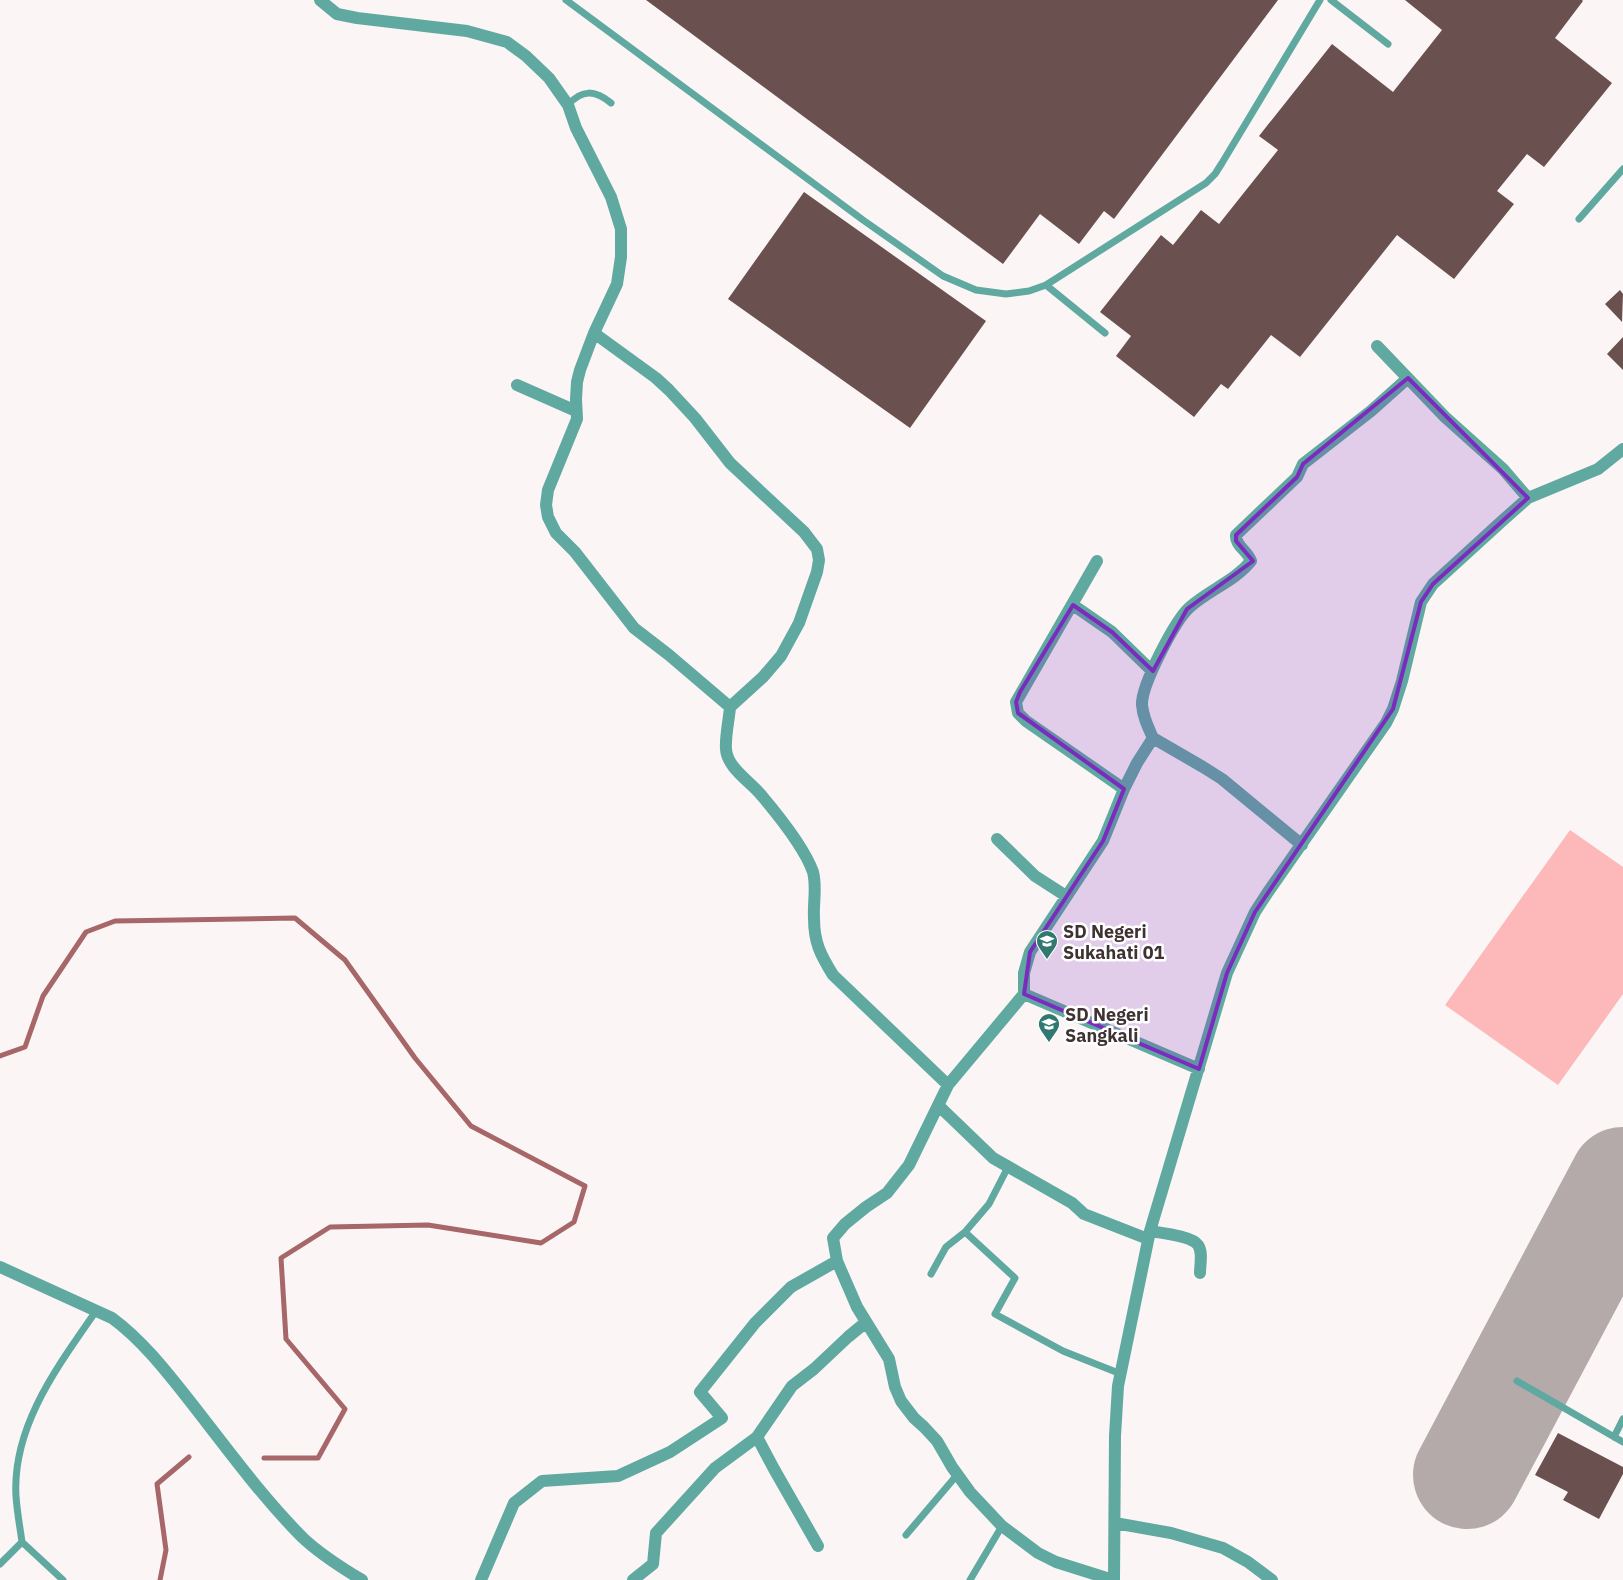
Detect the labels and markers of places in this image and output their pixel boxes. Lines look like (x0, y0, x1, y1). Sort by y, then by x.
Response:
place label: SD Negeri Sukahati 01 (1063, 920, 1165, 964)
school or university icon: SD Negeri Sukahati 01 (1035, 929, 1059, 960)
place label: SD Negeri Sangkali (1065, 1003, 1149, 1047)
school or university icon: SD Negeri Sangkali (1037, 1012, 1061, 1043)

